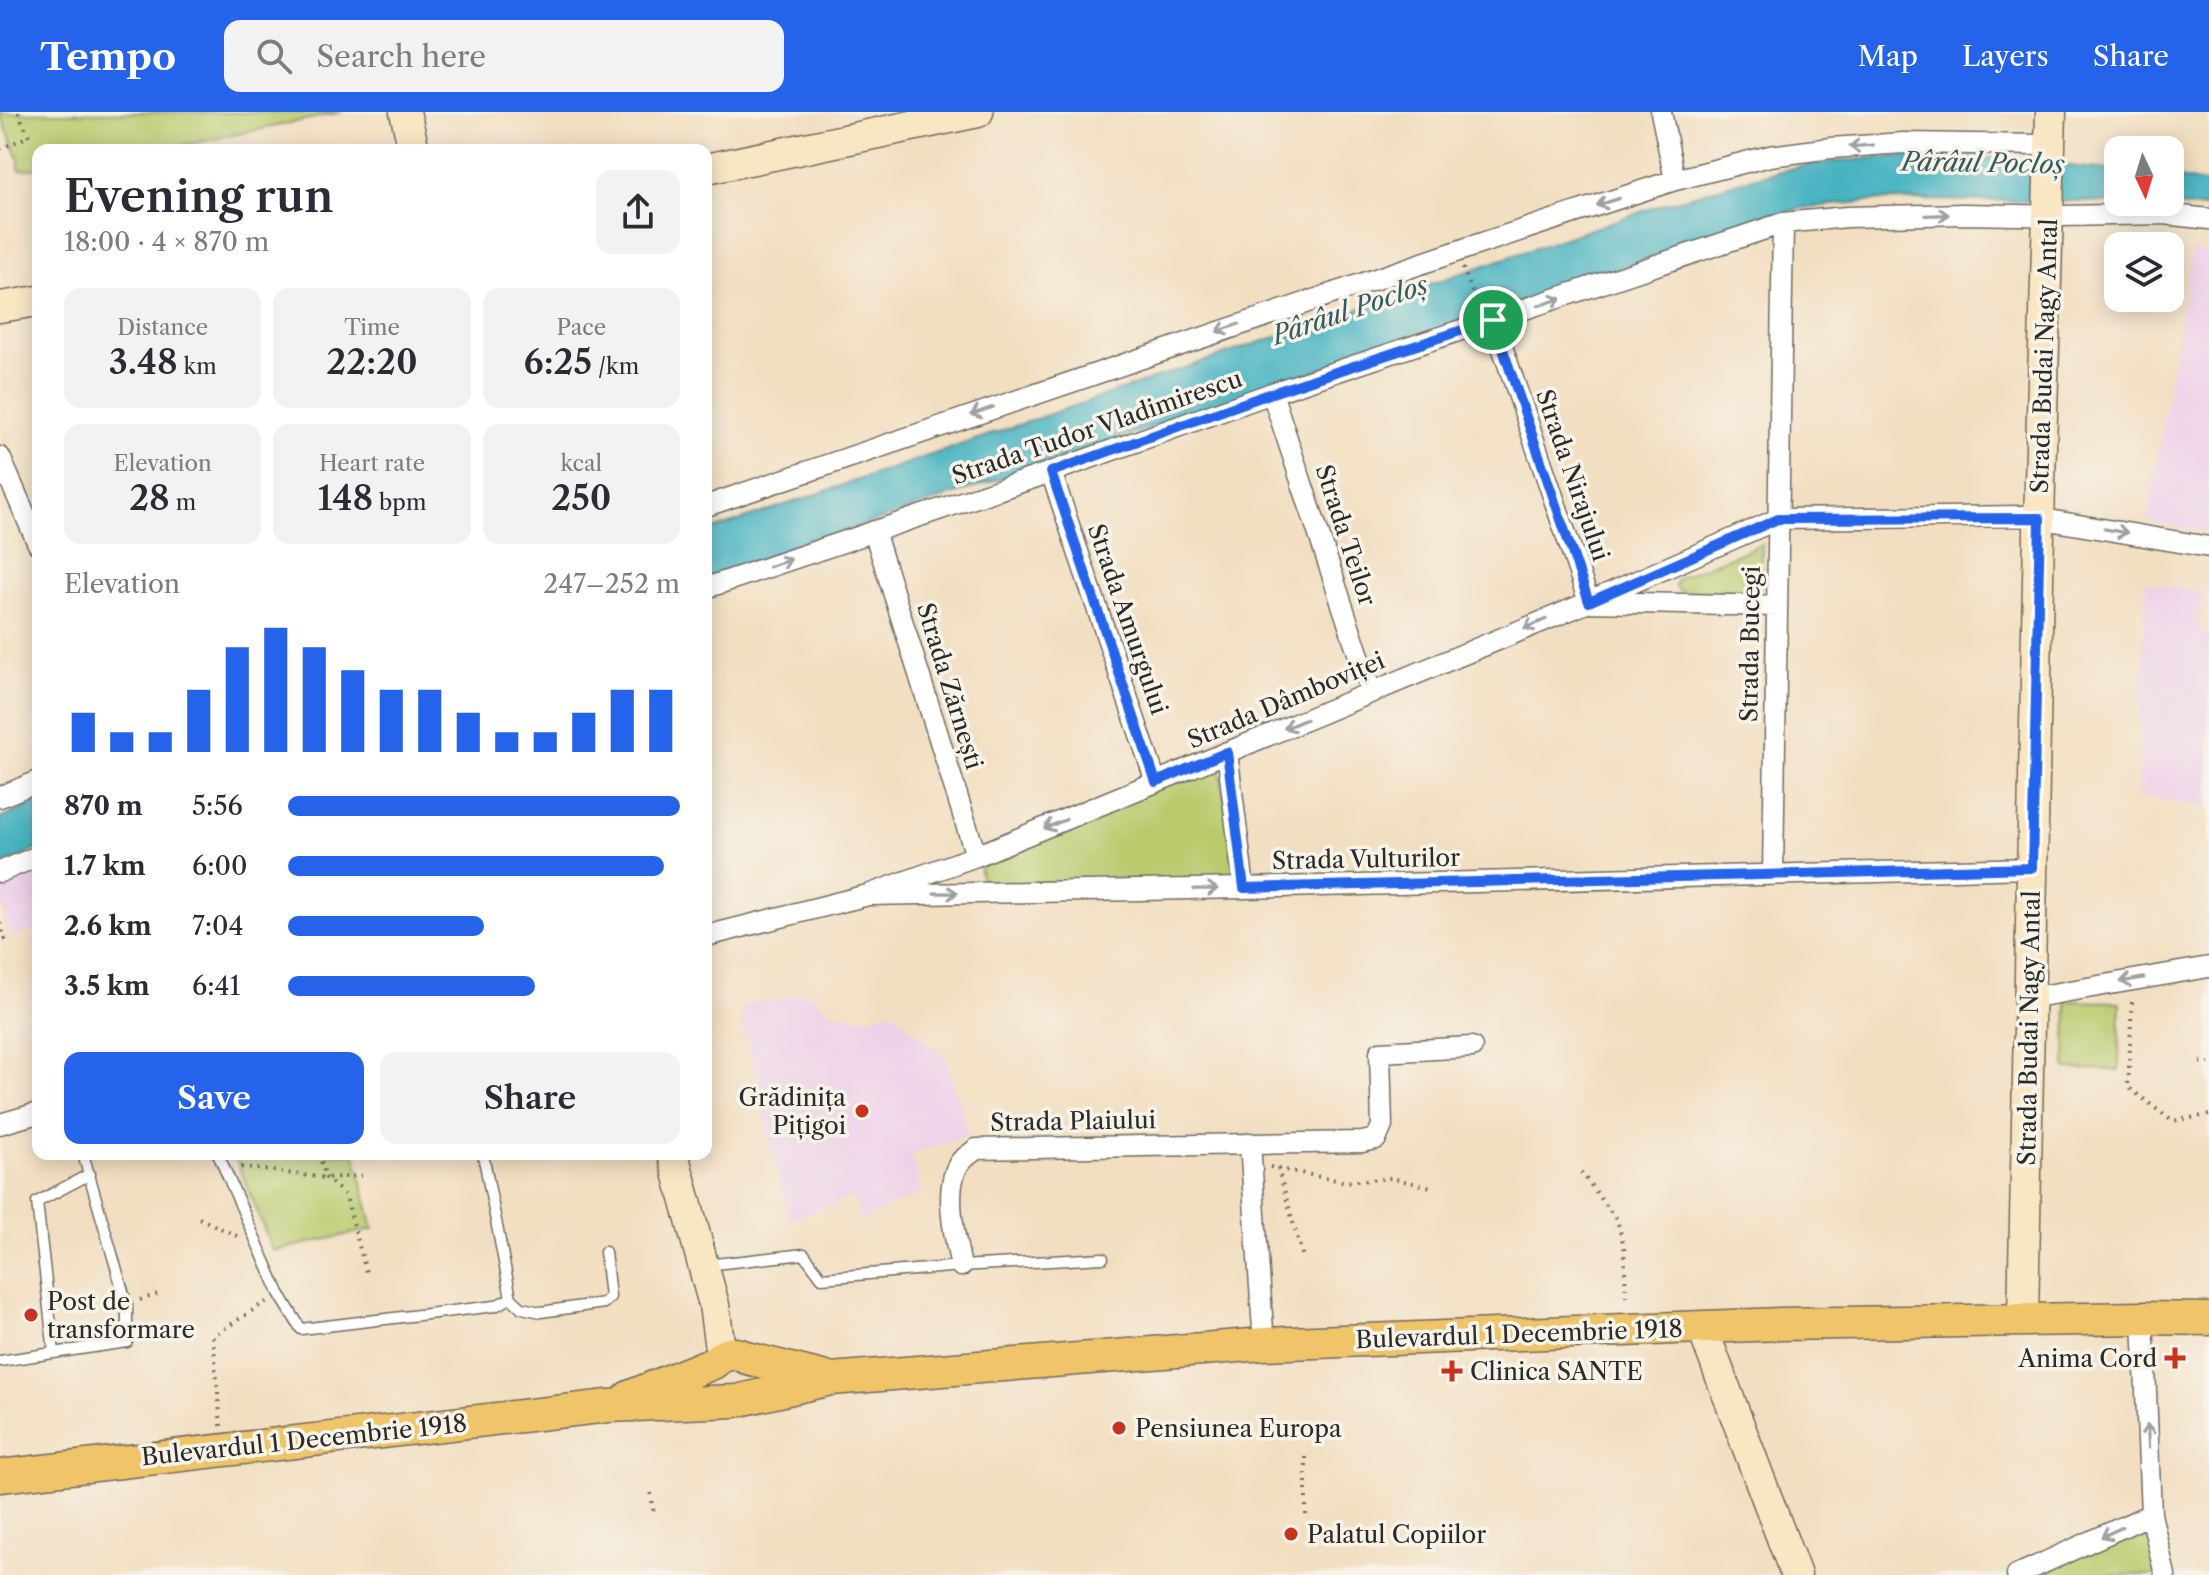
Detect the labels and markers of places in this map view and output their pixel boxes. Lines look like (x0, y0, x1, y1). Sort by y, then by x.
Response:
pin (1459, 286, 1527, 354)
place label: Grădinița Pițigoi (739, 1083, 846, 1140)
marker: Grădinița Pițigoi (853, 1102, 871, 1120)
place label: Post de transformare (47, 1287, 195, 1344)
marker: Post de transformare (22, 1306, 40, 1324)
place label: Anima Cord (2017, 1344, 2157, 1373)
marker: Anima Cord (2164, 1347, 2186, 1369)
place label: Clinica SANTE (1470, 1357, 1643, 1386)
marker: Clinica SANTE (1441, 1360, 1463, 1382)
place label: Pensiunea Europa (1135, 1414, 1342, 1443)
marker: Pensiunea Europa (1110, 1419, 1128, 1437)
place label: Palatul Copiilor (1307, 1520, 1486, 1549)
marker: Palatul Copiilor (1282, 1525, 1300, 1543)

